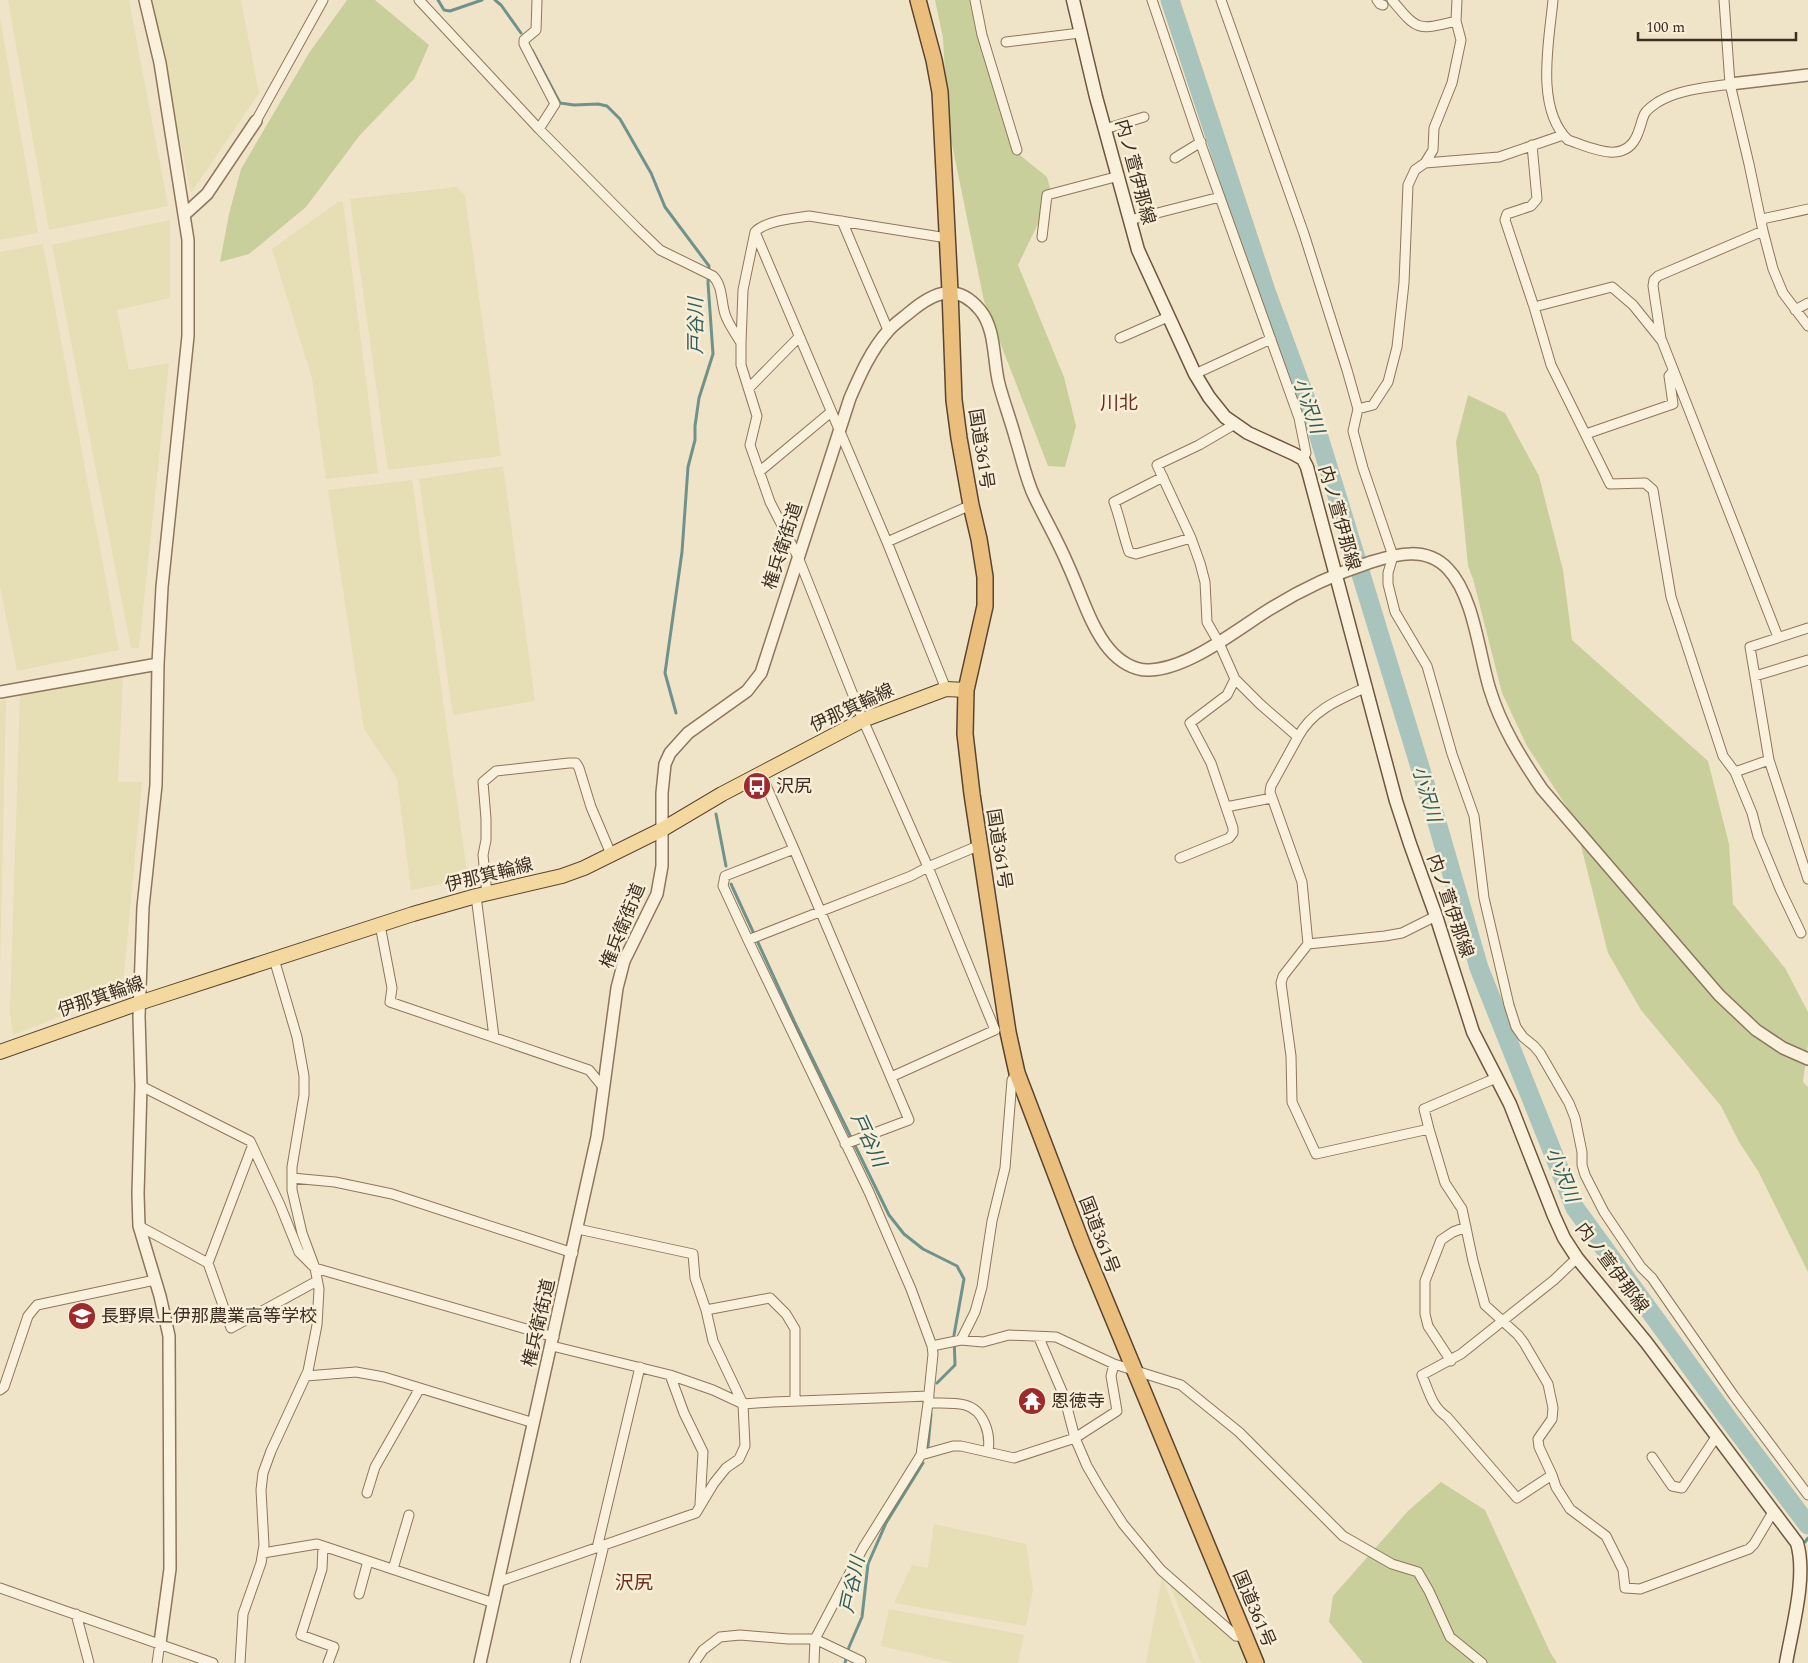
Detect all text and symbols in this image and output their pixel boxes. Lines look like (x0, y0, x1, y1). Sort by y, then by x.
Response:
scale bar (1638, 10, 1796, 42)
text: 100 m (1646, 16, 1685, 39)
street label: 内ノ萱伊那線 (1108, 116, 1162, 228)
water label: 戸谷川 (682, 296, 711, 355)
water label: 小沢川 (1285, 374, 1332, 440)
district label: 川北 (1100, 389, 1138, 418)
street label: 国道361号 (961, 407, 1001, 491)
street label: 内ノ萱伊那線 (1311, 462, 1367, 574)
street label: 権兵衛街道 (756, 499, 810, 593)
street label: 伊那箕輪線 (806, 677, 898, 739)
water label: 小沢川 (1404, 762, 1449, 827)
bus stop icon: 沢尻 (742, 771, 772, 801)
place label: 沢尻 (776, 773, 812, 800)
street label: 国道361号 (979, 807, 1019, 891)
street label: 伊那箕輪線 (442, 851, 536, 899)
street label: 内ノ萱伊那線 (1420, 851, 1480, 961)
street label: 権兵衛街道 (594, 879, 652, 973)
street label: 伊那箕輪線 (54, 970, 148, 1024)
water label: 戸谷川 (843, 1108, 894, 1174)
water label: 小沢川 (1538, 1143, 1587, 1209)
street label: 国道361号 (1072, 1192, 1126, 1278)
street label: 内ノ萱伊那線 (1569, 1217, 1655, 1319)
street label: 権兵衛街道 (516, 1276, 562, 1370)
school or university icon: 長野県上伊那農業高等学校 (67, 1301, 97, 1331)
place label: 長野県上伊那農業高等学校 (101, 1303, 317, 1330)
temple icon: 恩徳寺 (1017, 1386, 1047, 1416)
place label: 恩徳寺 (1051, 1388, 1105, 1415)
water label: 戸谷川 (833, 1552, 874, 1616)
street label: 国道361号 (1226, 1566, 1282, 1652)
district label: 沢尻 (615, 1569, 653, 1598)

